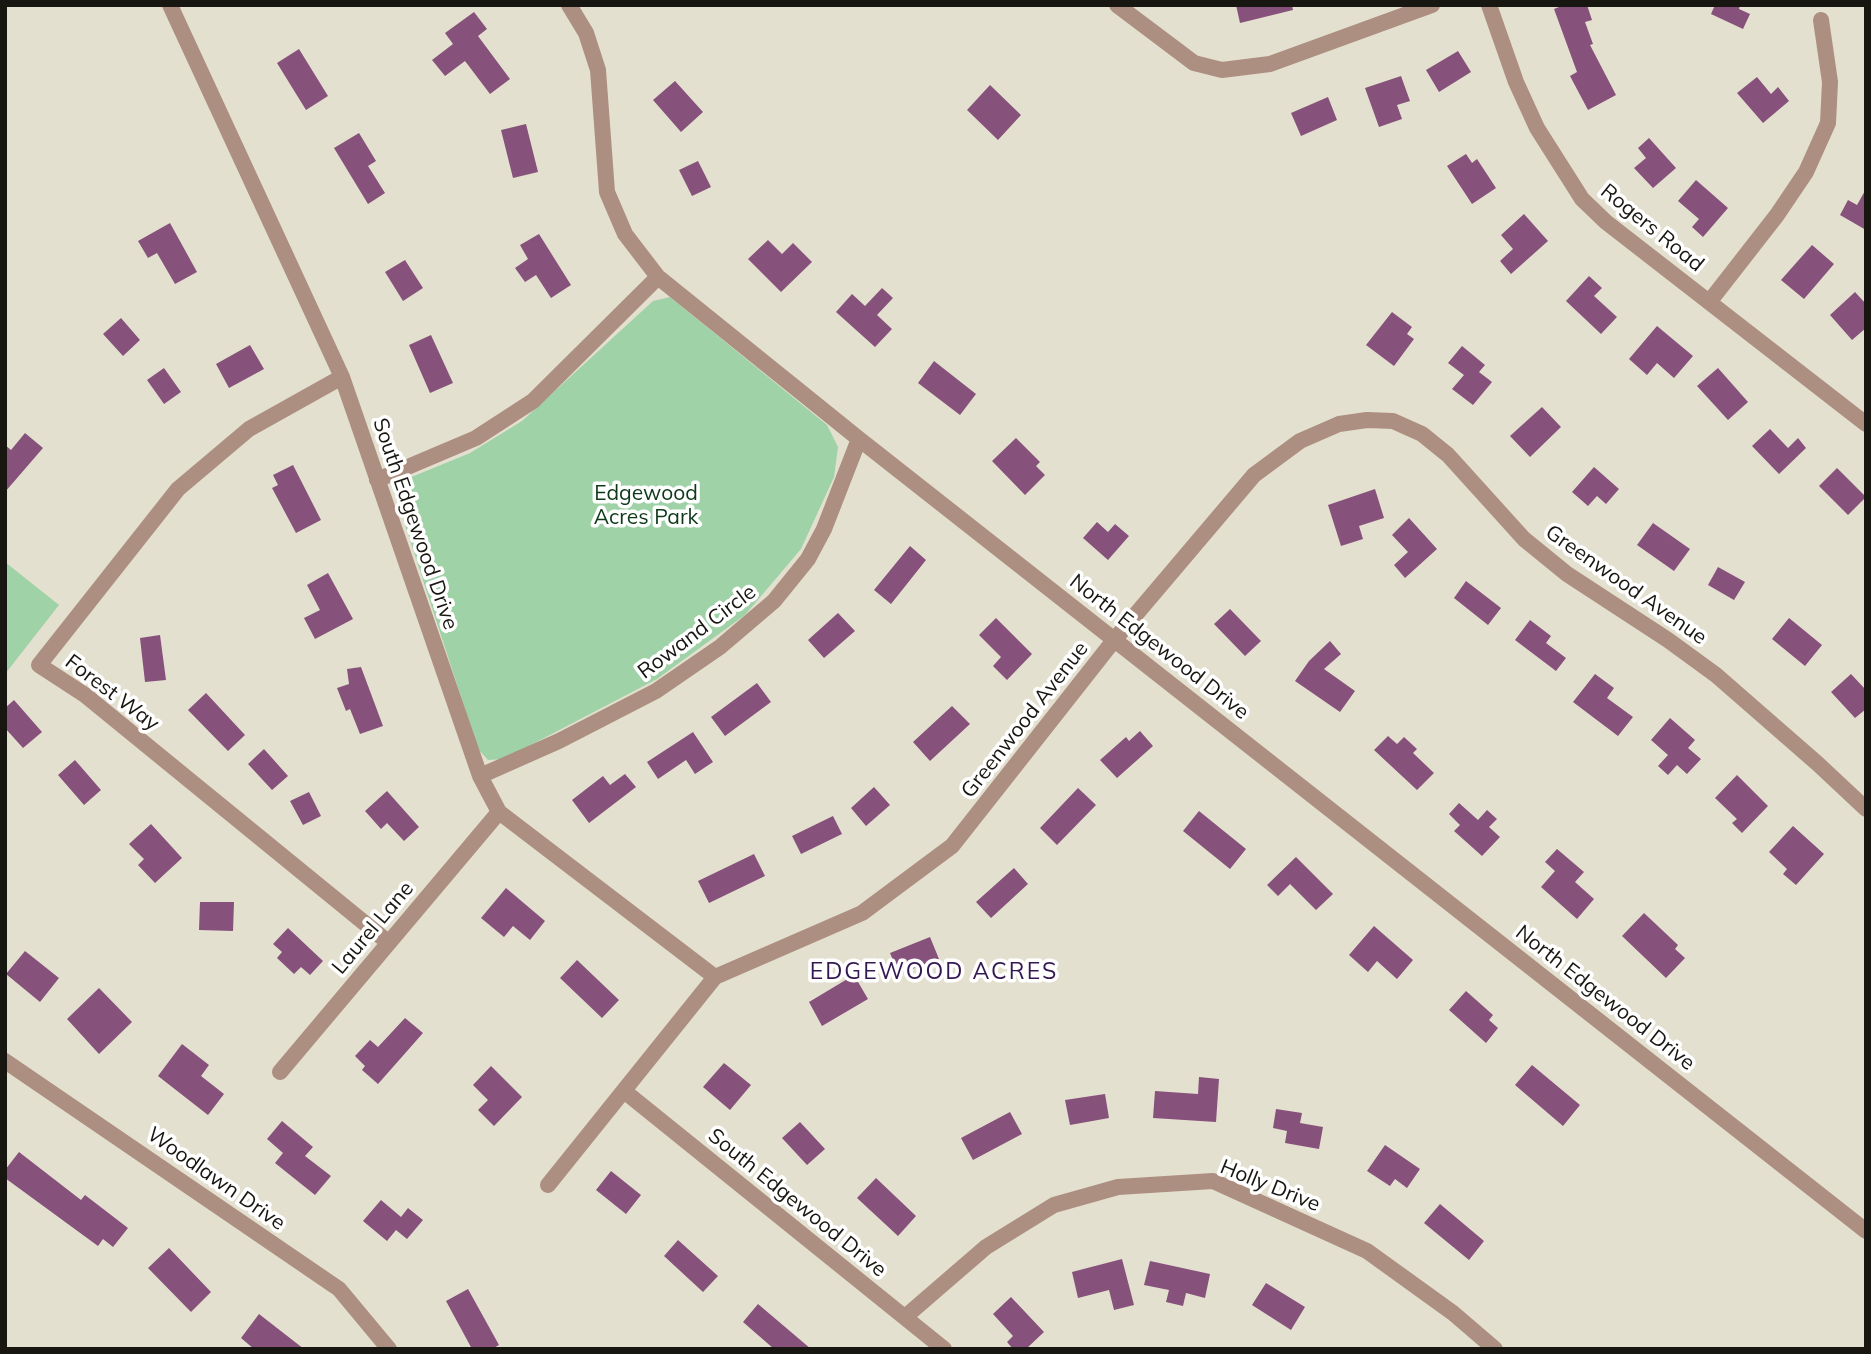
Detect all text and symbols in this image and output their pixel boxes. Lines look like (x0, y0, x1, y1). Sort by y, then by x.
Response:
street label: Rogers Road (1595, 179, 1709, 277)
street label: South Edgewood Drive (367, 415, 463, 633)
park label: Edgewood Acres Park (594, 481, 698, 531)
street label: Greenwood Avenue (1540, 520, 1712, 650)
street label: North Edgewood Drive (1064, 569, 1254, 725)
street label: Rowand Circle (633, 580, 761, 684)
street label: Greenwood Avenue (956, 637, 1094, 803)
street label: Forest Way (60, 649, 164, 737)
street label: Laurel Lane (327, 876, 419, 980)
street label: North Edgewood Drive (1510, 920, 1700, 1076)
district label: EDGEWOOD ACRES (811, 958, 1057, 986)
street label: Woodlawn Drive (142, 1122, 290, 1236)
street label: South Edgewood Drive (703, 1123, 891, 1283)
street label: Holly Drive (1216, 1155, 1324, 1217)

